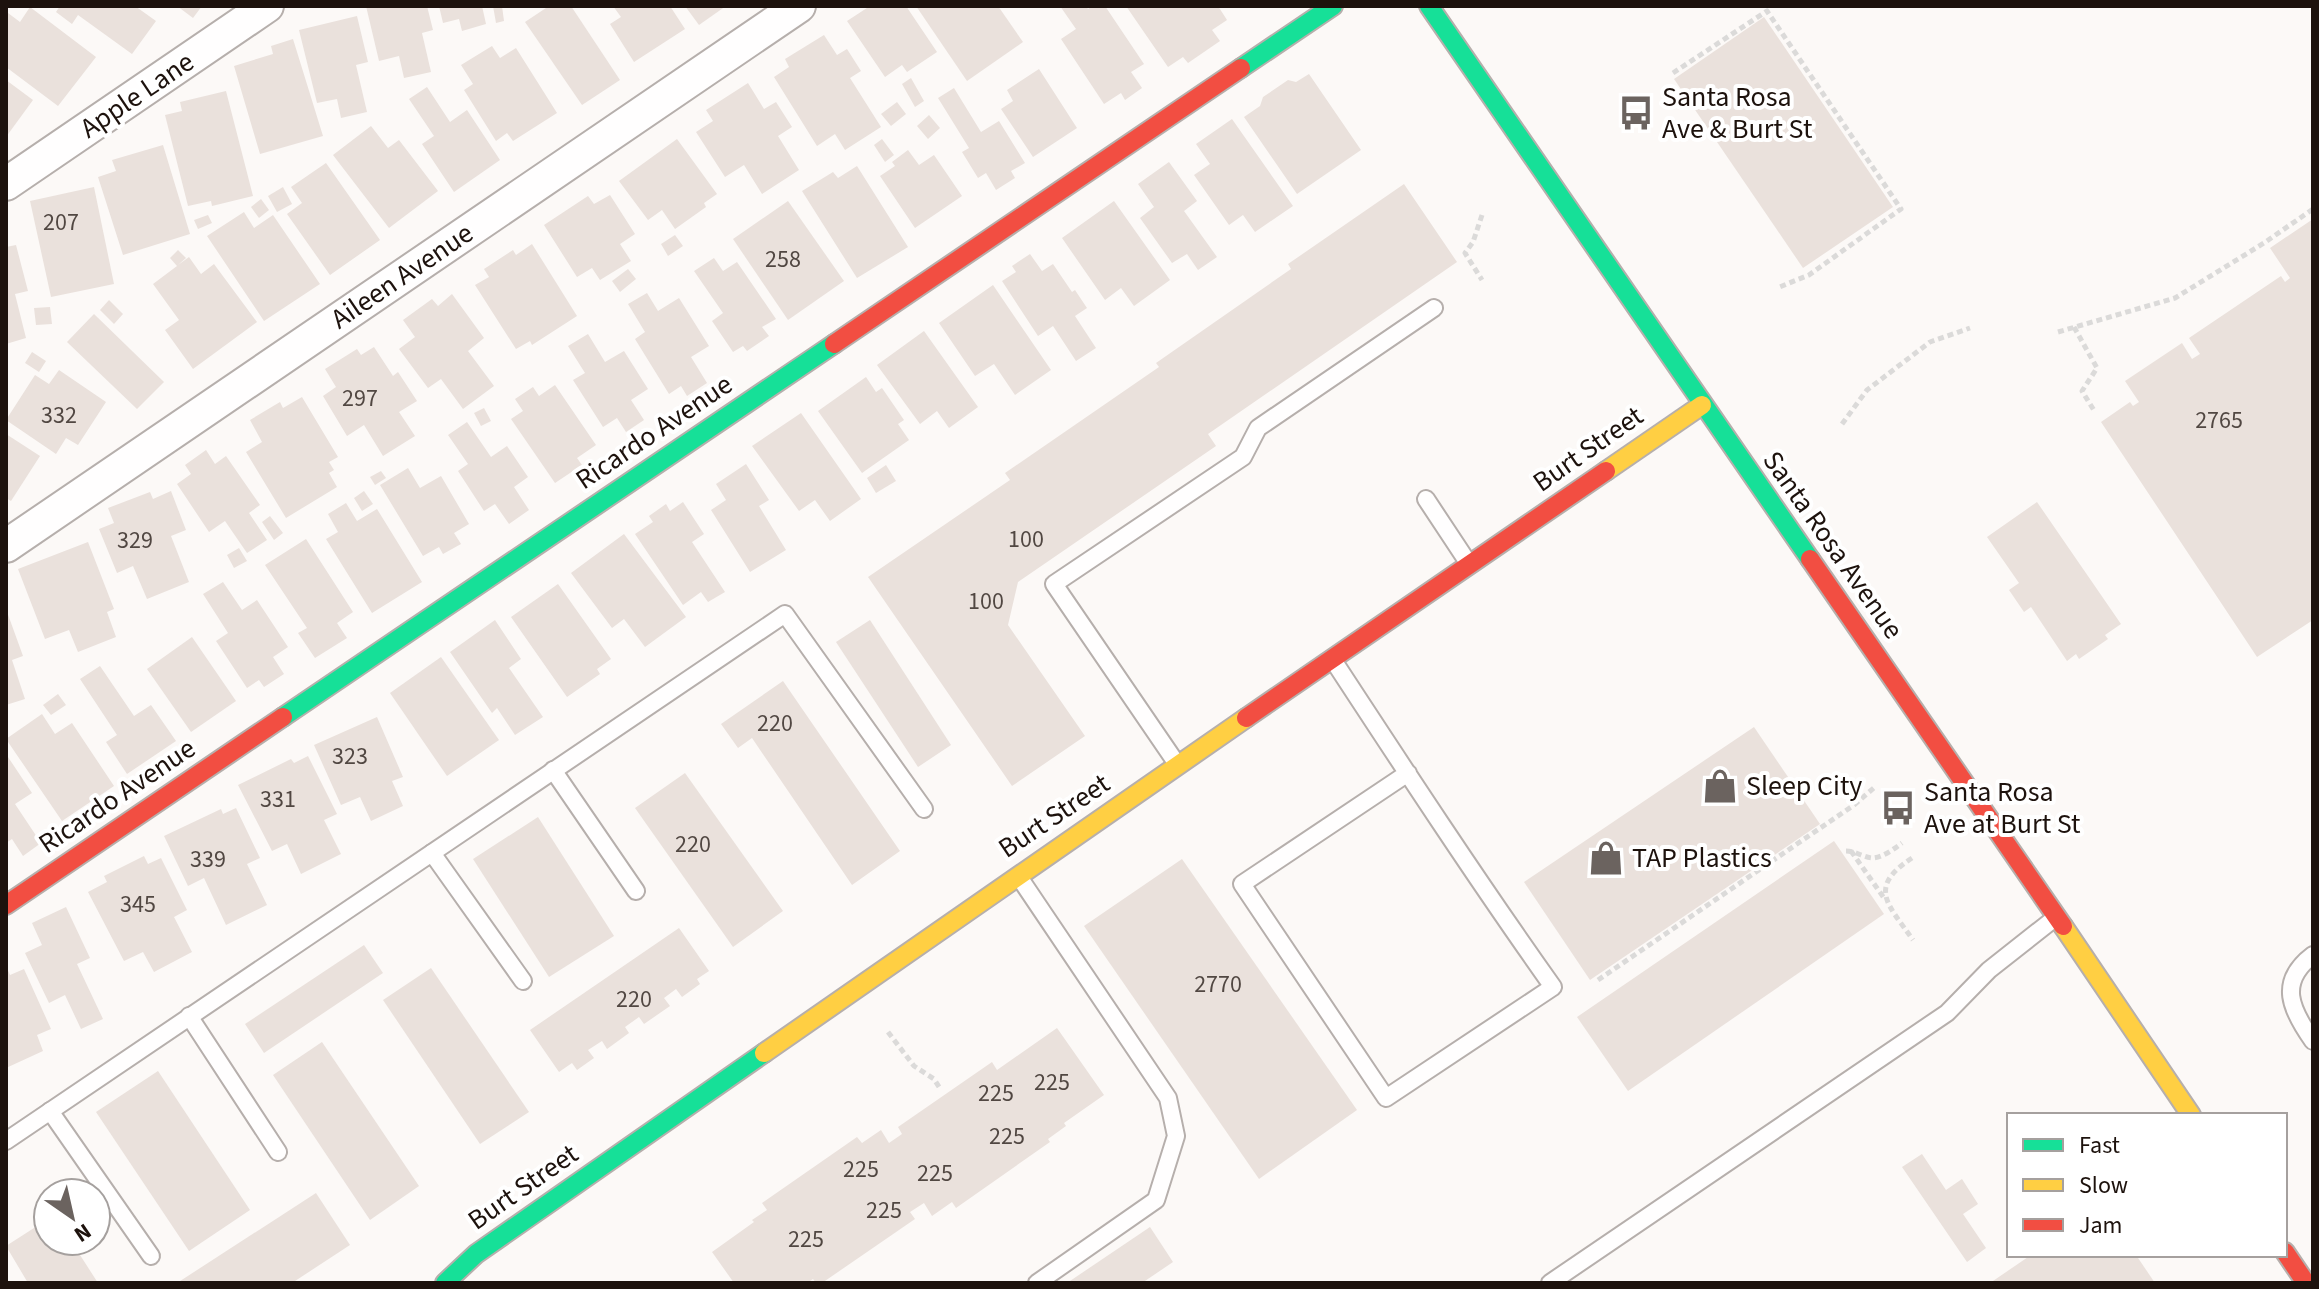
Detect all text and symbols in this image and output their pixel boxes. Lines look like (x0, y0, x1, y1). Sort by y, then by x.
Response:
street label: Apple Lane (72, 42, 202, 148)
place label: Santa Rosa Ave & Burt St (1662, 77, 1813, 149)
bus stop icon: Santa Rosa Ave & Burt St (1617, 94, 1655, 132)
house number: 207 (43, 205, 79, 240)
street label: Aileen Avenue (323, 213, 481, 339)
house number: 258 (765, 242, 801, 277)
street label: Ricardo Avenue (568, 365, 740, 499)
house number: 297 (342, 381, 378, 416)
street label: Burt Street (1525, 396, 1652, 502)
house number: 332 (41, 398, 77, 433)
house number: 2765 (2195, 403, 2243, 438)
street label: Santa Rosa Avenue (1753, 443, 1913, 647)
house number: 100 (1008, 522, 1044, 557)
house number: 329 (117, 523, 153, 558)
house number: 100 (968, 584, 1004, 619)
house number: 220 (757, 706, 793, 741)
street label: Ricardo Avenue (31, 729, 203, 863)
house number: 323 (332, 739, 368, 774)
street label: Burt Street (990, 764, 1118, 868)
place label: Sleep City (1746, 766, 1862, 806)
shop icon: Sleep City (1701, 767, 1739, 805)
place label: Santa Rosa Ave at Burt St (1924, 772, 2081, 844)
house number: 331 (260, 782, 296, 817)
bus stop icon: Santa Rosa Ave at Burt St (1879, 789, 1917, 827)
house number: 220 (675, 827, 711, 862)
place label: TAP Plastics (1632, 838, 1772, 878)
shop icon: TAP Plastics (1587, 839, 1625, 877)
house number: 339 (190, 842, 226, 877)
house number: 345 (120, 887, 156, 922)
house number: 2770 (1194, 967, 1242, 1002)
house number: 220 (616, 982, 652, 1017)
house number: 225 (1034, 1065, 1070, 1100)
house number: 225 (978, 1076, 1014, 1111)
legend (2007, 1113, 2287, 1257)
house number: 225 (989, 1119, 1025, 1154)
text: Fast (2079, 1128, 2120, 1163)
street label: Burt Street (460, 1134, 587, 1240)
house number: 225 (843, 1152, 879, 1187)
house number: 225 (917, 1156, 953, 1191)
text: Slow (2079, 1168, 2128, 1203)
north arrow (32, 1177, 112, 1257)
house number: 225 (866, 1193, 902, 1228)
text: Jam (2079, 1208, 2123, 1243)
text: N (68, 1215, 98, 1250)
house number: 225 (788, 1222, 824, 1257)

